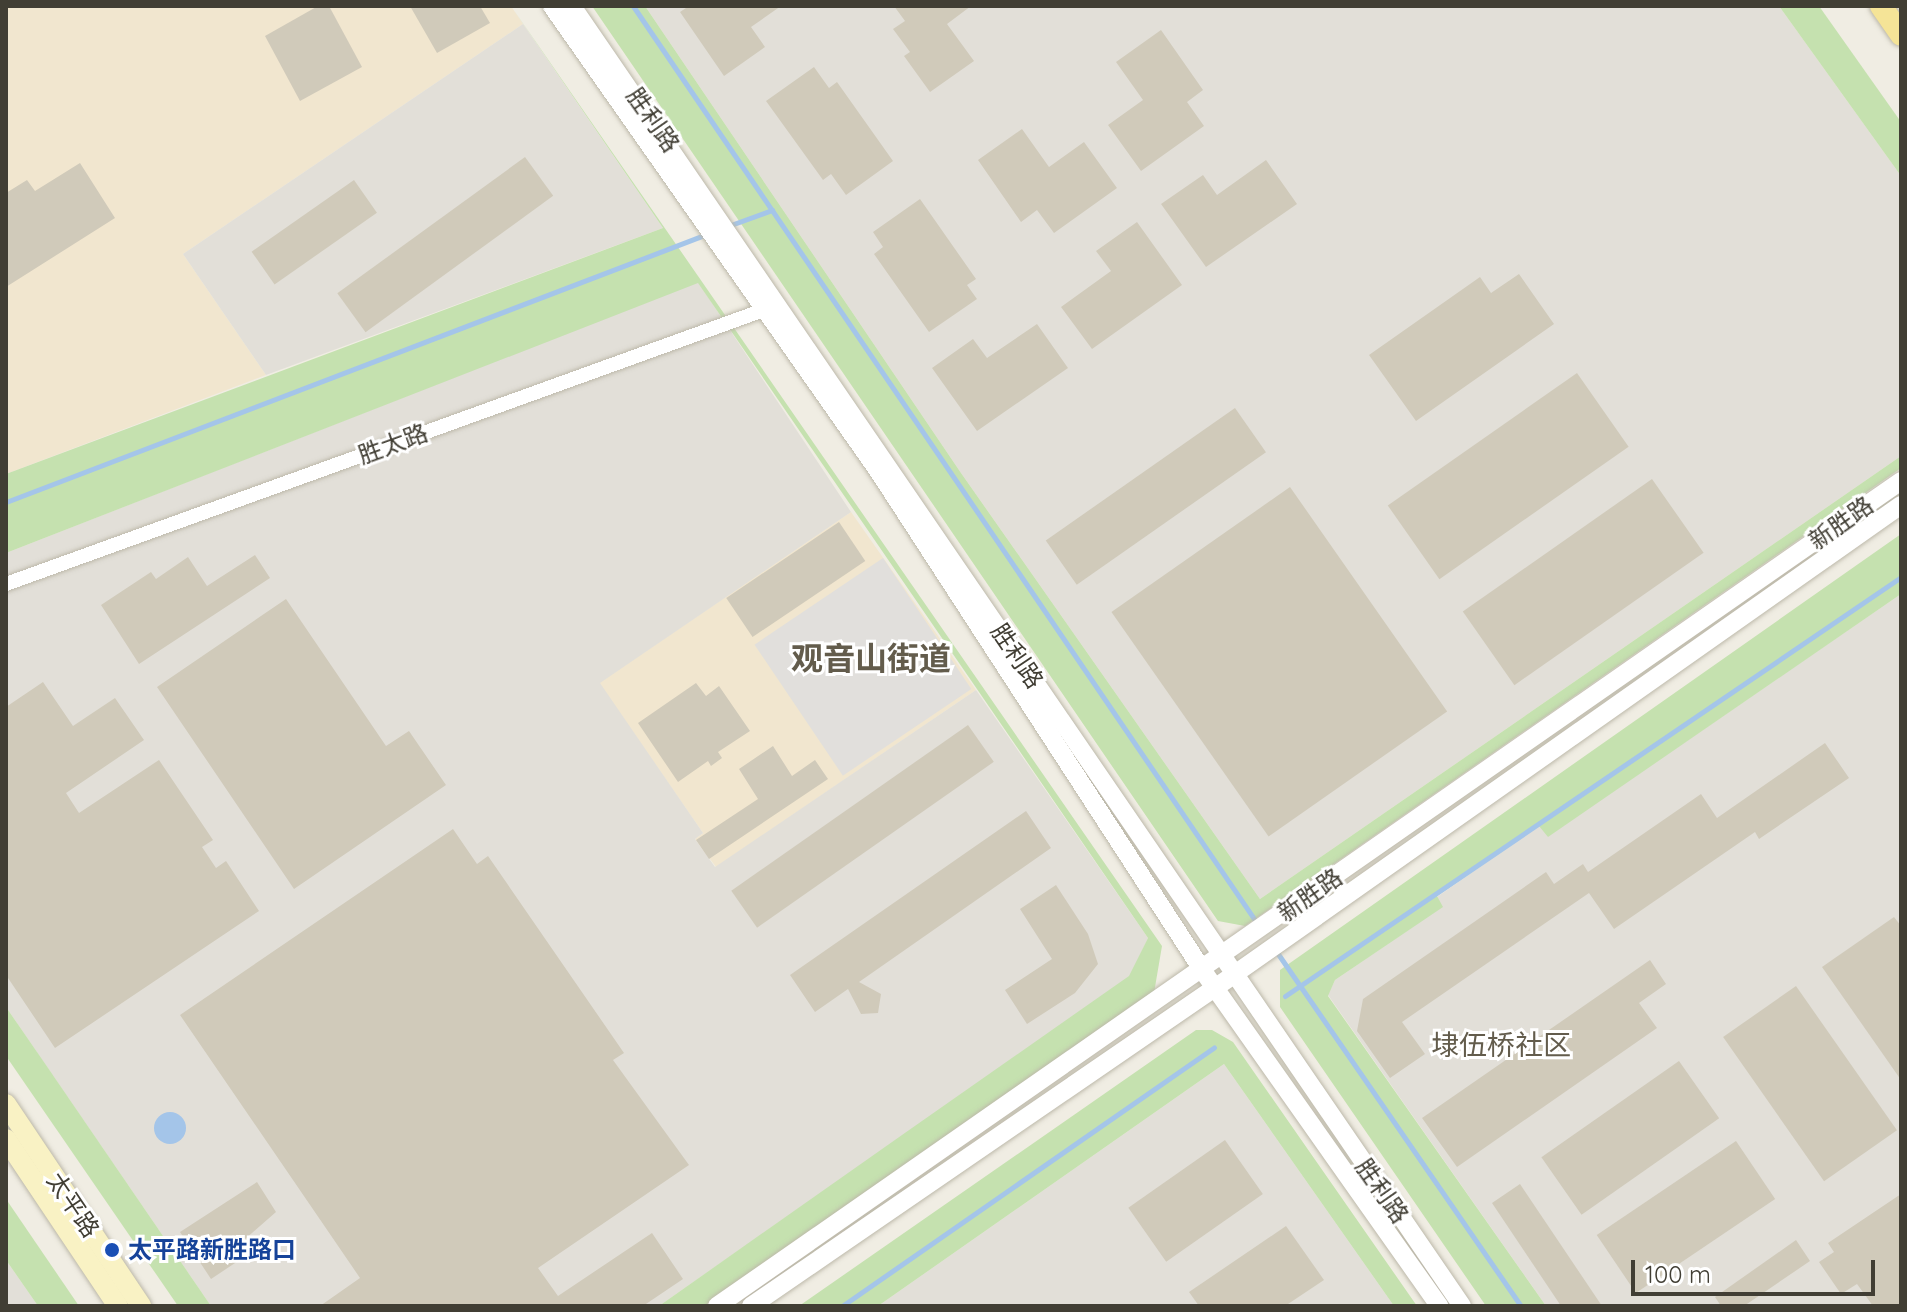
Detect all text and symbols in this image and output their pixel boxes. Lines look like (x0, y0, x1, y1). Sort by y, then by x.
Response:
street label: 胜利路 (621, 82, 685, 158)
street label: 胜太路 (354, 418, 432, 470)
street label: 新胜路 (1803, 491, 1879, 555)
street label: 胜利路 (985, 618, 1049, 694)
district label: 观音山街道 (791, 639, 951, 677)
street label: 新胜路 (1272, 863, 1348, 927)
district label: 埭伍桥社区 (1431, 1028, 1571, 1062)
street label: 胜利路 (1350, 1153, 1414, 1229)
street label: 太平路 (41, 1167, 105, 1243)
place label: 太平路新胜路口 (128, 1236, 296, 1264)
marker: 太平路新胜路口 (103, 1241, 121, 1259)
scale bar (1635, 1244, 1879, 1294)
text: 100 m (1645, 1259, 1711, 1289)

